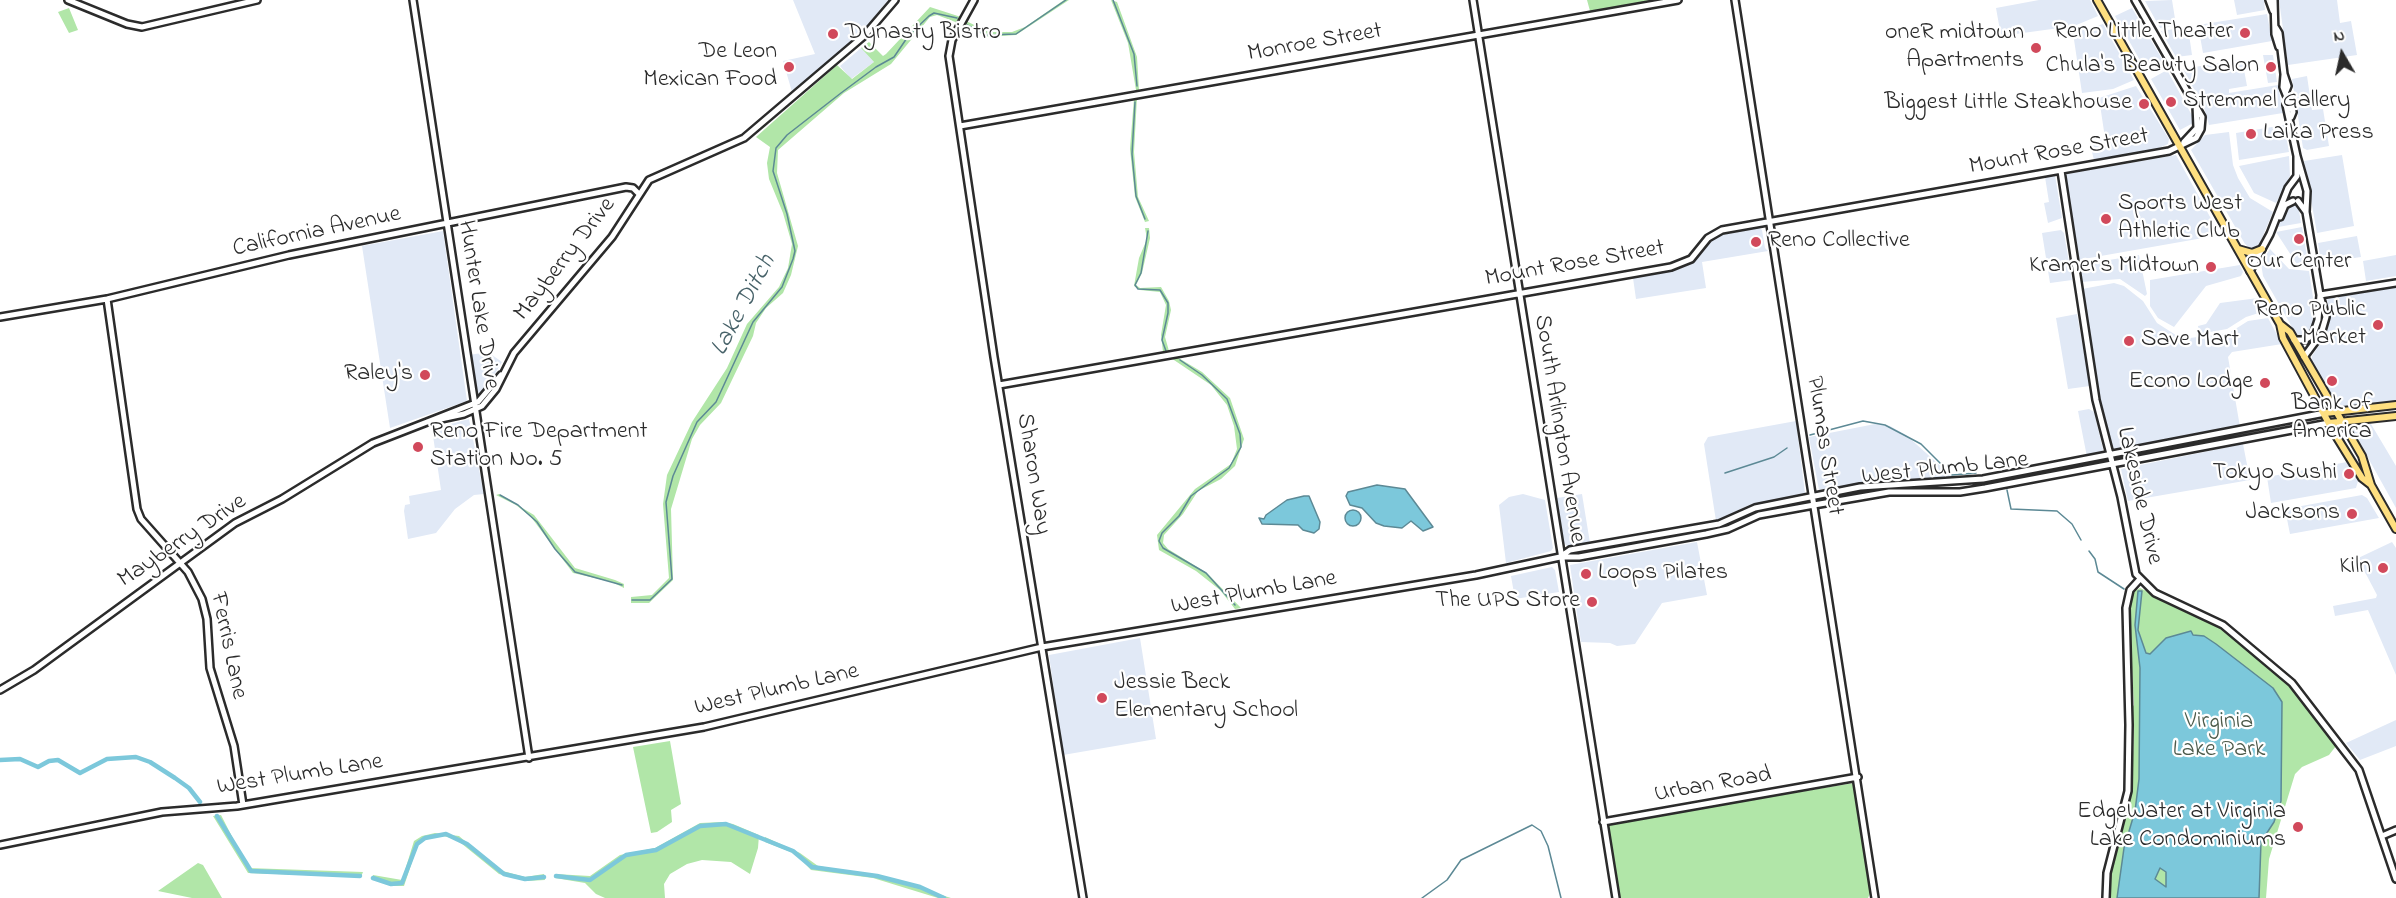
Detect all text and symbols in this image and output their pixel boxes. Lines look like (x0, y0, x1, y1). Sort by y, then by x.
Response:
street label: Monroe Street (1246, 18, 1384, 70)
place label: Reno Little Theater (2053, 19, 2233, 47)
place label: Dynasty Bistro (845, 20, 1001, 48)
place label: oneR midtown Apartments (1885, 20, 2024, 76)
north arrow (2312, 24, 2372, 84)
text: N (2332, 24, 2346, 49)
marker: Reno Little Theater (2238, 26, 2252, 40)
marker: Dynasty Bistro (826, 27, 840, 41)
place label: De Leon Mexican Food (643, 39, 777, 95)
marker: oneR midtown Apartments (2029, 41, 2043, 55)
place label: Chula's Beauty Salon (2045, 53, 2259, 81)
marker: De Leon Mexican Food (782, 60, 796, 74)
marker: Chula's Beauty Salon (2264, 60, 2278, 74)
place label: Stremmel Gallery (2183, 88, 2350, 116)
place label: Biggest Little Steakhouse (1885, 90, 2132, 118)
marker: Stremmel Gallery (2164, 95, 2178, 109)
marker: Biggest Little Steakhouse (2137, 97, 2151, 111)
place label: Laika Press (2263, 120, 2374, 148)
street label: Mount Rose Street (1967, 123, 2151, 183)
marker: Laika Press (2244, 127, 2258, 141)
place label: Sports West Athletic Club (2118, 191, 2242, 247)
street label: Mayberry Drive (509, 193, 623, 327)
street label: California Avenue (230, 201, 404, 265)
marker: Sports West Athletic Club (2099, 212, 2113, 226)
street label: Hunter Lake Drive (449, 218, 505, 392)
place label: Reno Collective (1768, 228, 1910, 256)
marker: Our Center (2292, 232, 2306, 246)
street label: Mount Rose Street (1483, 235, 1667, 295)
marker: Reno Collective (1749, 235, 1763, 249)
place label: Our Center (2247, 249, 2351, 277)
water label: Lake Ditch (706, 250, 784, 362)
place label: Kramer's Midtown (2029, 253, 2199, 281)
marker: Kramer's Midtown (2204, 260, 2218, 274)
place label: Reno Public Market (2255, 297, 2366, 353)
street label: South Arlington Avenue (1526, 313, 1590, 545)
marker: Reno Public Market (2371, 318, 2385, 332)
place label: Save Mart (2141, 327, 2239, 355)
marker: Save Mart (2122, 334, 2136, 348)
place label: Raley's (344, 361, 413, 389)
marker: Raley's (418, 368, 432, 382)
place label: Econo Lodge (2129, 369, 2253, 397)
street label: Plumas Street (1798, 374, 1848, 518)
marker: Bank of America (2325, 374, 2339, 388)
marker: Econo Lodge (2258, 376, 2272, 390)
place label: Bank of America (2291, 391, 2373, 447)
street label: Sharon Way (1008, 411, 1056, 537)
place label: Reno Fire Department Station No. 5 (430, 419, 648, 475)
street label: Lakeside Drive (2108, 425, 2168, 567)
marker: Reno Fire Department Station No. 5 (411, 440, 425, 454)
street label: West Plumb Lane (1860, 447, 2030, 493)
place label: Tokyo Sushi (2212, 460, 2337, 488)
marker: Tokyo Sushi (2342, 467, 2356, 481)
street label: Mayberry Drive (113, 489, 253, 595)
place label: Jacksons (2245, 500, 2340, 528)
marker: Jacksons (2345, 507, 2359, 521)
place label: Kiln (2339, 554, 2371, 582)
place label: Loops Pilates (1598, 560, 1728, 588)
marker: Kiln (2376, 561, 2390, 575)
street label: West Plumb Lane (1169, 565, 1339, 623)
marker: Loops Pilates (1579, 567, 1593, 581)
place label: The UPS Store (1435, 588, 1580, 616)
street label: Ferris Lane (202, 590, 252, 702)
marker: The UPS Store (1585, 595, 1599, 609)
street label: West Plumb Lane (692, 658, 862, 724)
place label: Jessie Beck Elementary School (1114, 670, 1298, 726)
marker: Jessie Beck Elementary School (1095, 691, 1109, 705)
park label: Virginia Lake Park (2173, 709, 2265, 765)
street label: West Plumb Lane (215, 749, 385, 803)
street label: Urban Road (1652, 762, 1774, 810)
place label: EdgeWater at Virginia Lake Condominiums (2077, 799, 2286, 855)
marker: EdgeWater at Virginia Lake Condominiums (2291, 820, 2305, 834)

